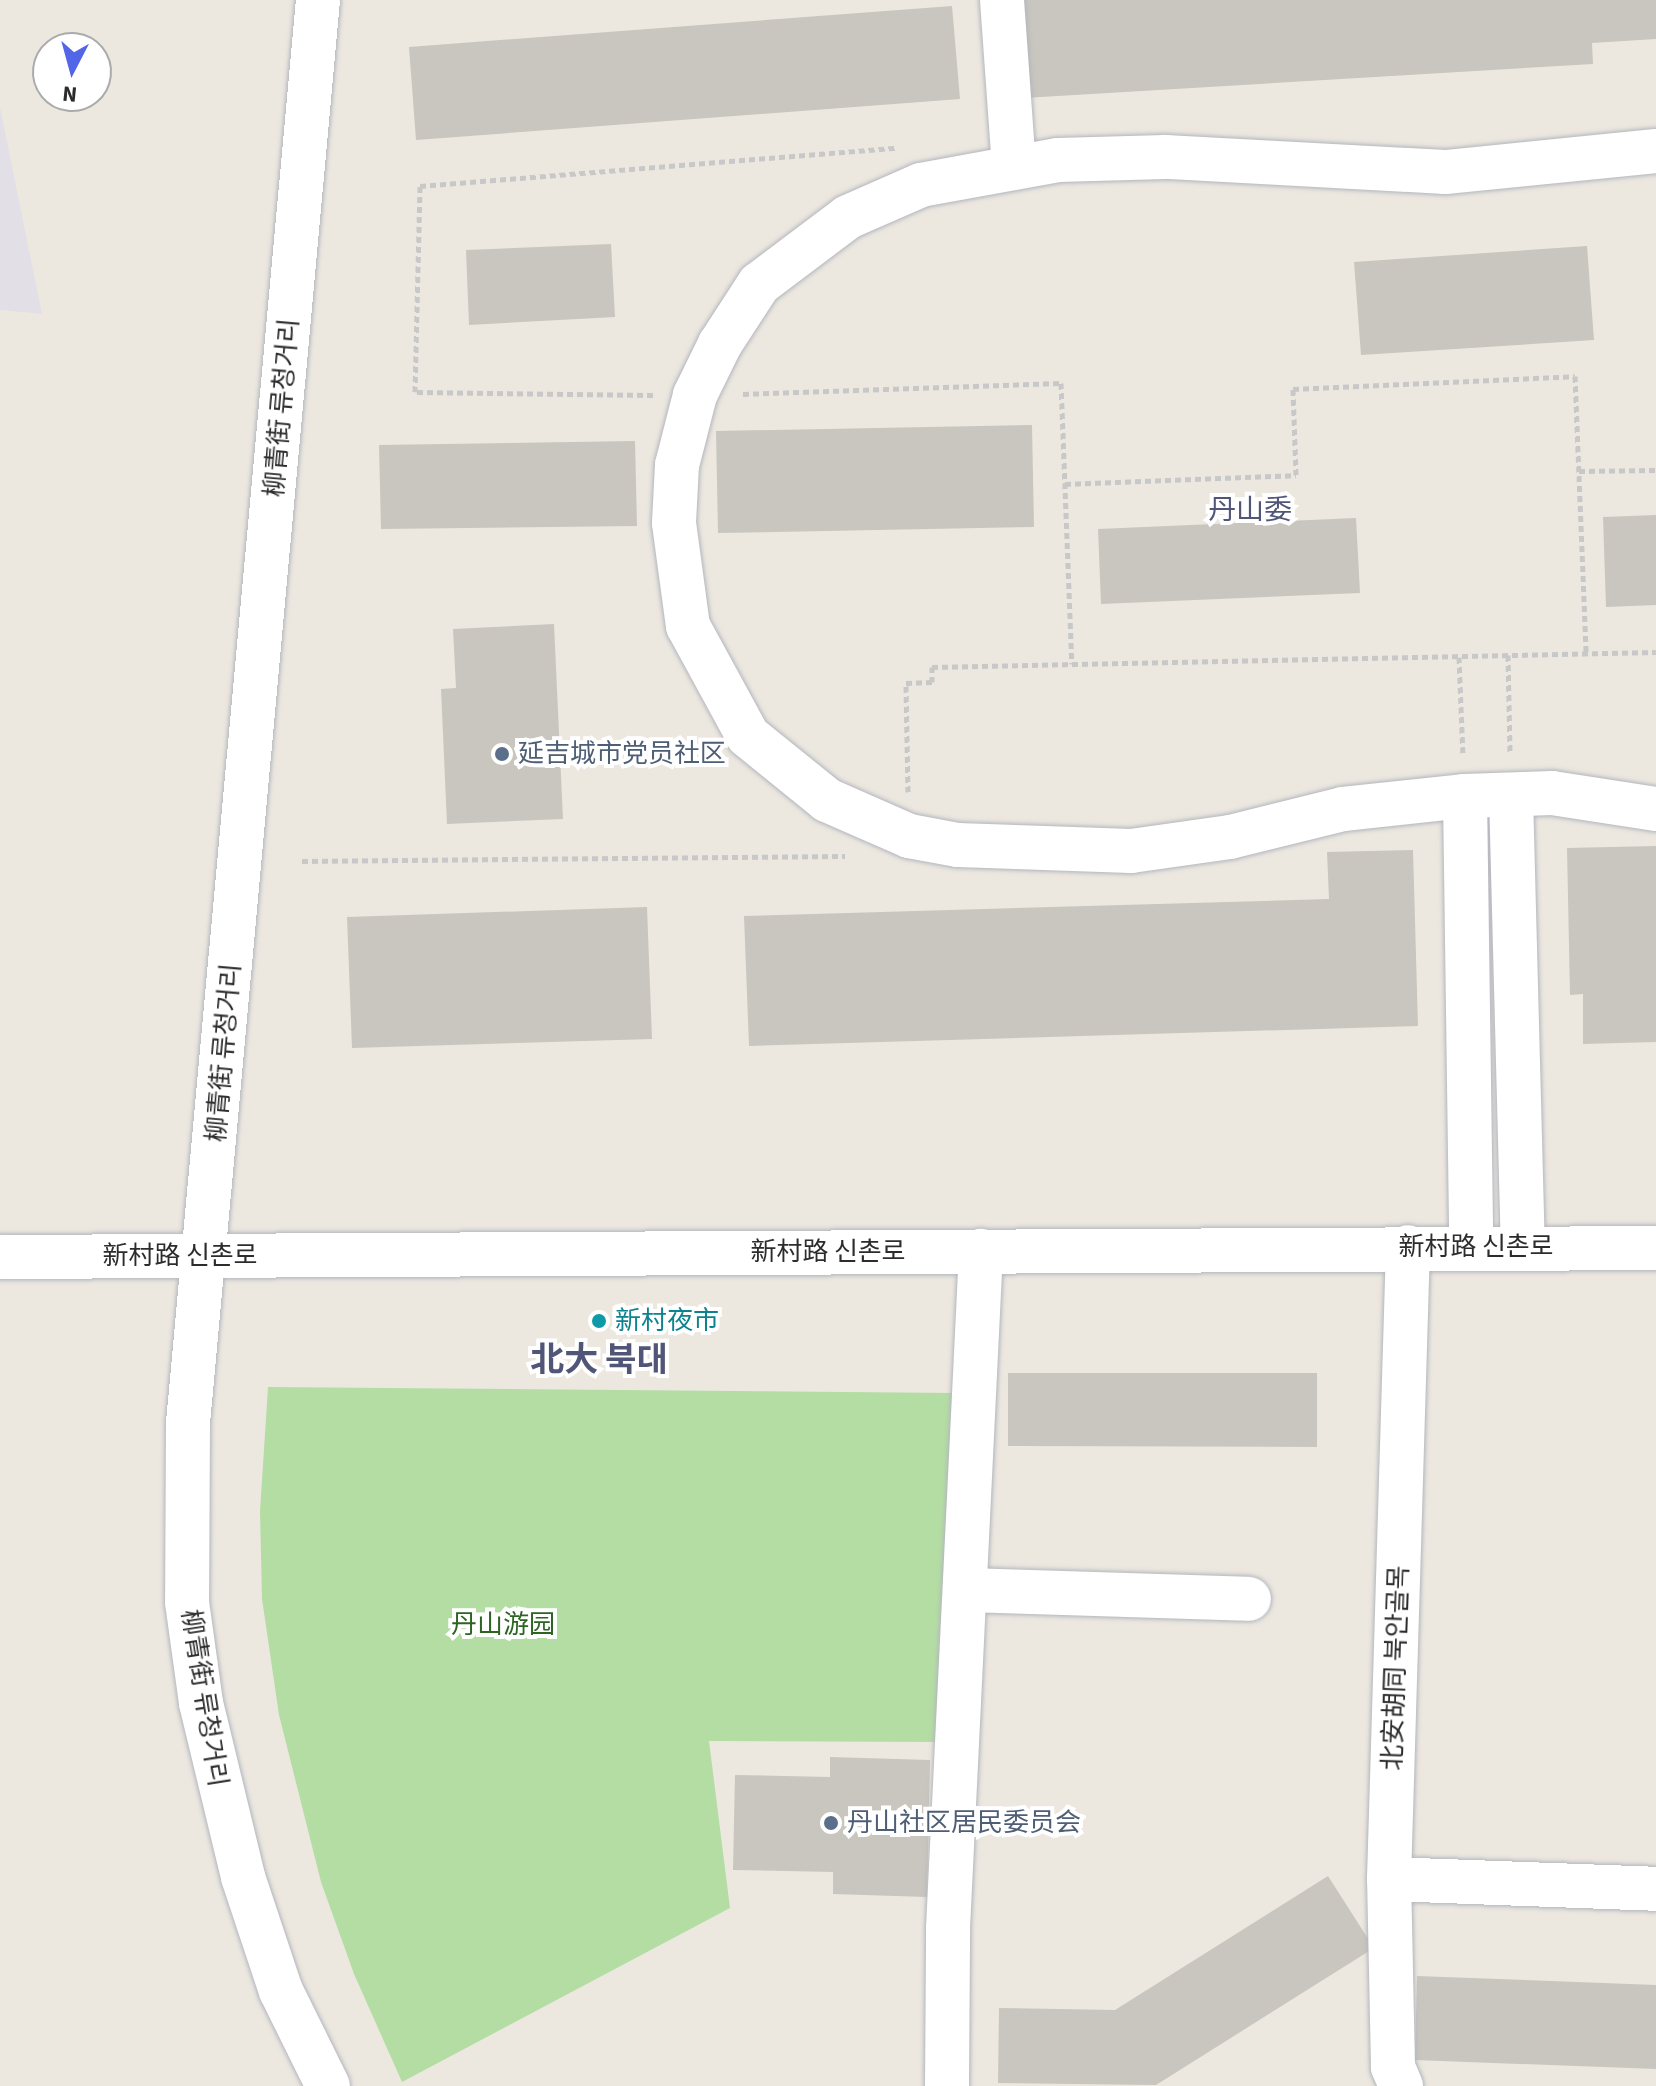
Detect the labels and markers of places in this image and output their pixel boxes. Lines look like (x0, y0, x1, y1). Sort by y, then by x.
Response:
place label: 延吉城市党员社区 (518, 738, 726, 770)
marker: 延吉城市党员社区 (493, 745, 511, 763)
place label: 新村夜市 (615, 1305, 719, 1337)
marker: 新村夜市 (590, 1312, 608, 1330)
place label: 丹山社区居民委员会 (847, 1807, 1081, 1839)
marker: 丹山社区居民委员会 (822, 1814, 840, 1832)

